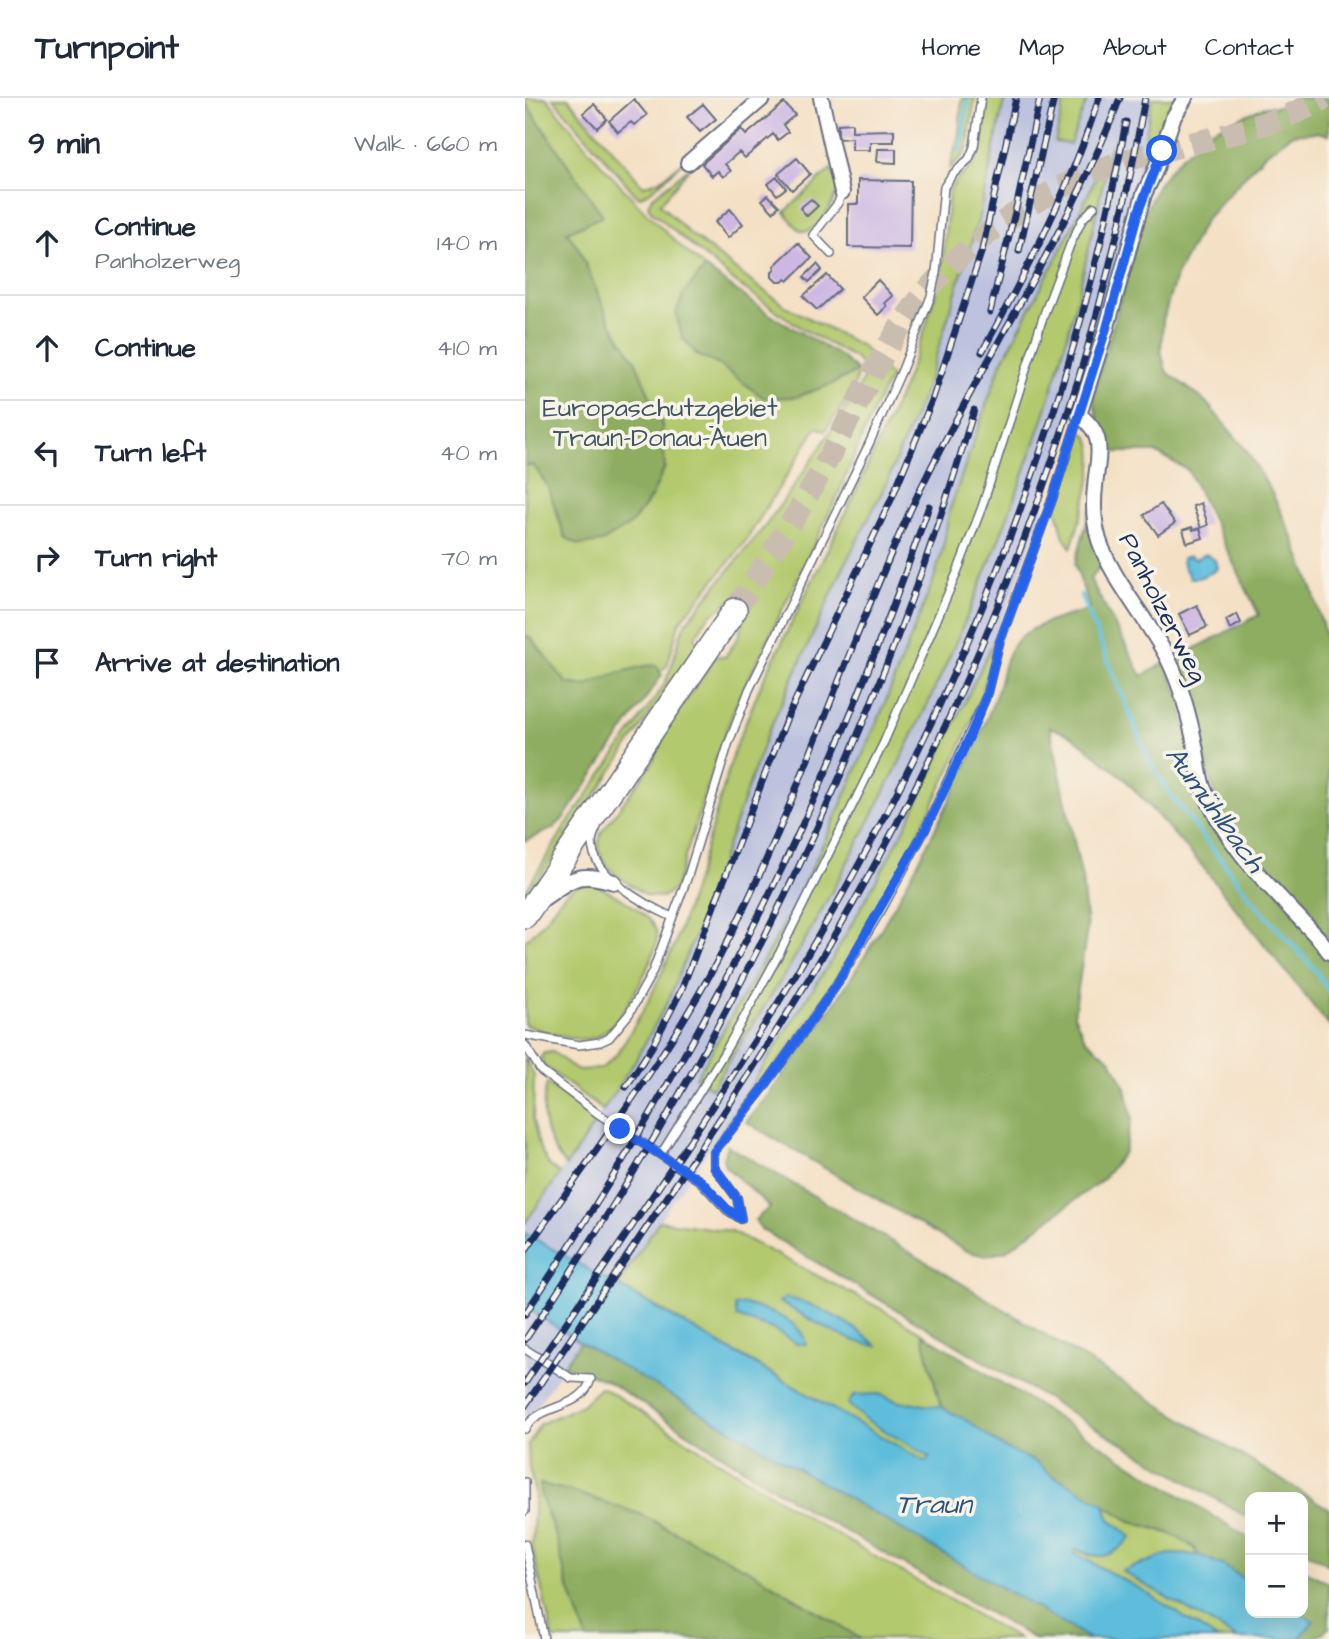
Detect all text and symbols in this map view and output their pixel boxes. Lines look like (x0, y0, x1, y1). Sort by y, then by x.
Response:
text: Turnpoint (35, 25, 179, 71)
text: Home (921, 31, 981, 65)
text: Map (1019, 31, 1064, 65)
text: About (1102, 31, 1167, 65)
text: Contact (1205, 31, 1294, 65)
text: 9 min (28, 123, 100, 165)
text: Walk · 660 m (354, 128, 497, 160)
route start (1146, 135, 1177, 166)
text: Continue (95, 209, 196, 245)
icon: ahead (28, 224, 66, 262)
text: 140 m (437, 227, 497, 259)
text: Panholzerweg (95, 245, 240, 277)
icon: ahead (28, 329, 66, 367)
text: Continue (95, 330, 196, 366)
text: 410 m (437, 332, 497, 364)
park label: Europaschutzgebiet Traun-Donau-Auen (543, 390, 778, 456)
icon: left (28, 434, 66, 472)
text: Turn left (95, 435, 206, 471)
text: 40 m (440, 437, 497, 469)
street label: Panholzerweg (1108, 527, 1216, 690)
icon: right (28, 539, 66, 577)
text: Turn right (95, 540, 217, 576)
text: 70 m (441, 542, 497, 574)
icon: arrive (28, 644, 66, 682)
text: Arrive at destination (95, 645, 340, 681)
water label: Aumühlbach (1156, 738, 1275, 881)
route end (604, 1113, 635, 1144)
water label: Traun (896, 1485, 974, 1524)
map controls (1245, 1492, 1308, 1618)
button: + (1245, 1492, 1308, 1555)
button: − (1245, 1555, 1308, 1618)

